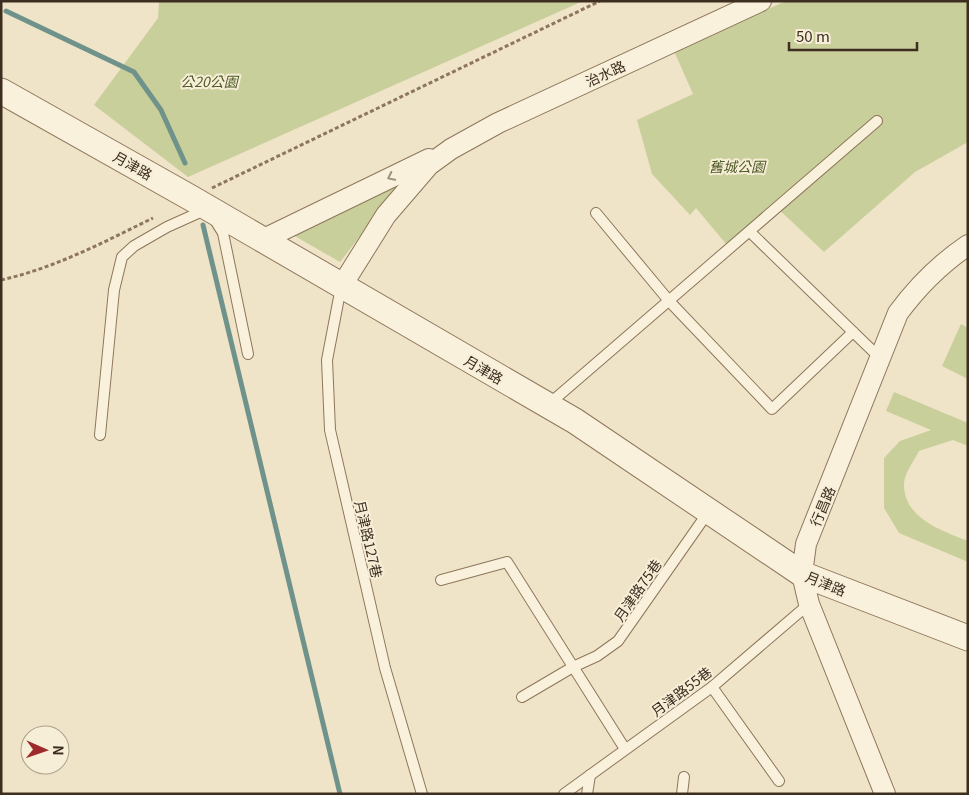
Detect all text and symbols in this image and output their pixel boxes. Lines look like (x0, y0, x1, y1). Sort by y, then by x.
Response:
scale bar (789, 20, 916, 52)
text: 50 m (796, 25, 830, 46)
street label: 治水路 (582, 55, 628, 91)
park label: 公20公園 (180, 71, 240, 91)
street label: 月津路 (110, 146, 156, 184)
park label: 舊城公園 (709, 156, 767, 176)
one-way arrow (387, 171, 396, 182)
street label: 月津路 (461, 350, 507, 388)
street label: 行昌路 (805, 483, 839, 529)
street label: 月津路127巷 (350, 498, 388, 580)
street label: 月津路75巷 (608, 555, 666, 625)
street label: 月津路 (803, 566, 849, 600)
street label: 月津路55巷 (646, 661, 716, 721)
north arrow (20, 725, 70, 775)
text: N (49, 745, 69, 756)

